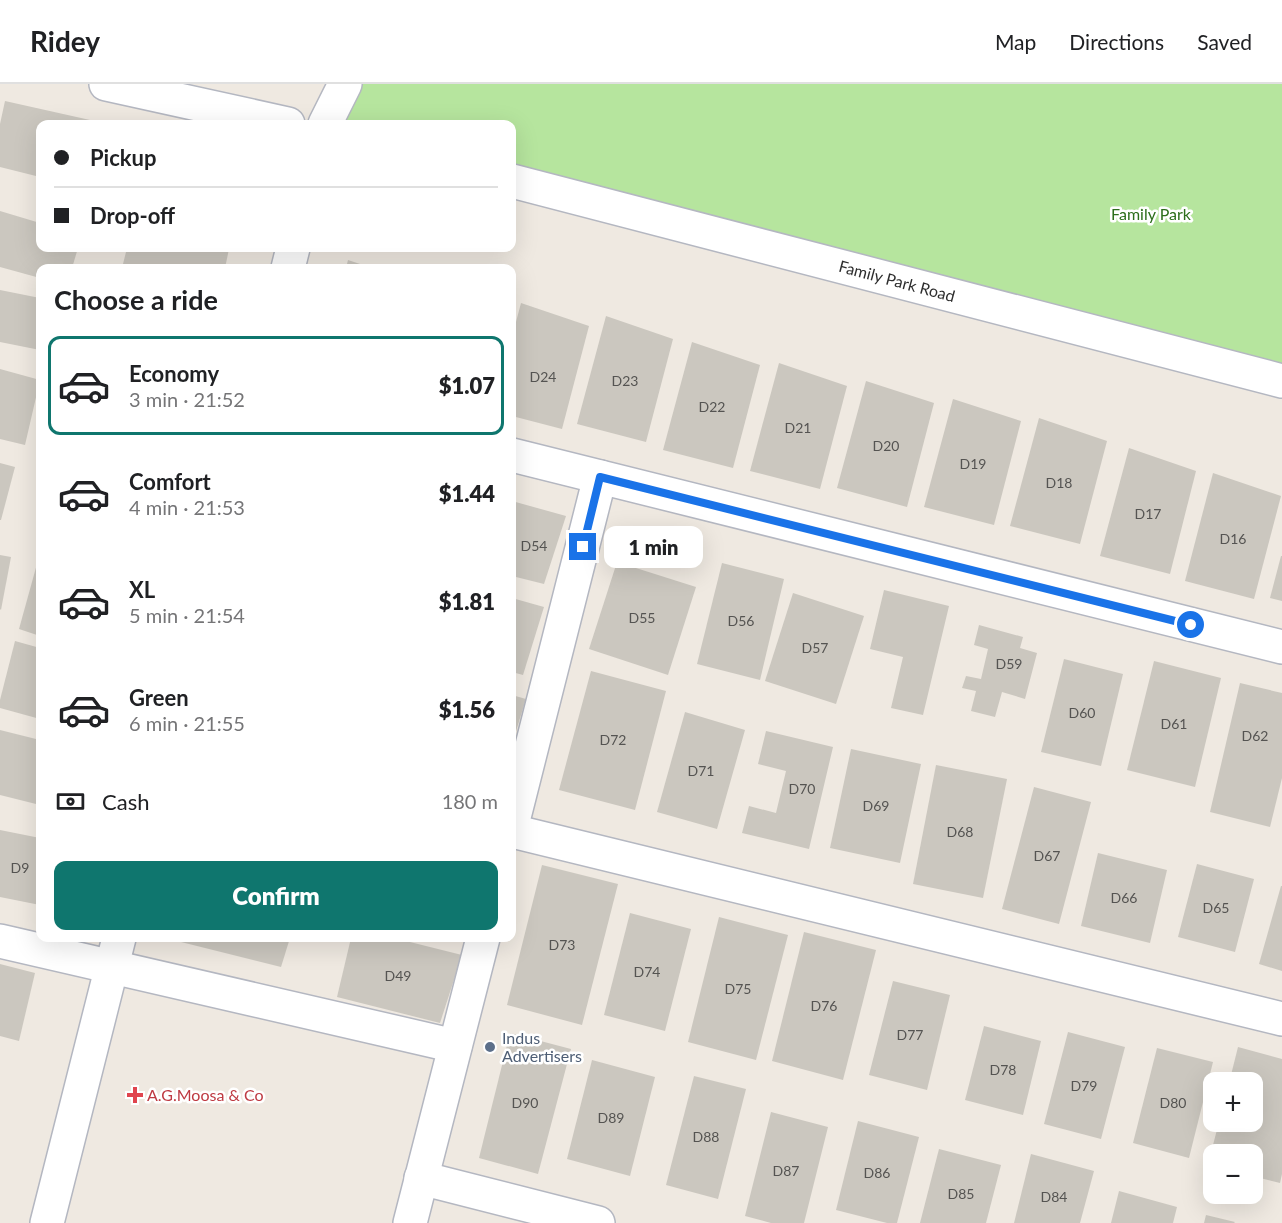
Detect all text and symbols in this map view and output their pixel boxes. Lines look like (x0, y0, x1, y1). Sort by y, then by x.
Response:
text: Ridey (30, 24, 100, 58)
text: Map (995, 29, 1036, 54)
text: Directions (1069, 29, 1164, 54)
text: Saved (1197, 29, 1252, 54)
text: Pickup (90, 144, 156, 171)
text: Drop-off (90, 202, 175, 229)
park label: Family Park (1111, 204, 1192, 223)
street label: Family Park Road (837, 256, 957, 305)
text: Choose a ride (54, 283, 218, 316)
icon: car (57, 359, 111, 413)
text: Economy (129, 360, 219, 387)
house number: D24 (530, 368, 556, 385)
text: $1.07 (439, 372, 495, 399)
house number: D23 (612, 372, 638, 389)
text: 3 min · 21:52 (129, 387, 245, 411)
house number: D22 (699, 398, 725, 415)
house number: D21 (785, 419, 811, 436)
house number: D20 (873, 437, 899, 454)
house number: D19 (960, 455, 986, 472)
icon: car (57, 467, 111, 521)
text: Comfort (129, 468, 211, 495)
house number: D18 (1046, 474, 1072, 491)
text: $1.44 (439, 480, 495, 507)
text: 4 min · 21:53 (129, 495, 245, 519)
house number: D17 (1135, 505, 1161, 522)
callout: 1 min (604, 526, 703, 568)
house number: D16 (1220, 530, 1246, 547)
route end (569, 533, 596, 560)
text: 1 min (629, 535, 678, 559)
house number: D54 (521, 537, 547, 554)
icon: car (57, 575, 111, 629)
text: XL (129, 576, 155, 603)
text: $1.81 (439, 588, 495, 615)
text: 5 min · 21:54 (129, 603, 245, 627)
house number: D55 (629, 609, 655, 626)
route start (1177, 611, 1204, 638)
house number: D56 (728, 612, 754, 629)
house number: D57 (802, 639, 828, 656)
house number: D59 (996, 655, 1022, 672)
icon: car (57, 683, 111, 737)
text: Green (129, 684, 189, 711)
text: $1.56 (439, 696, 495, 723)
house number: D60 (1069, 704, 1095, 721)
text: 6 min · 21:55 (129, 711, 245, 735)
house number: D61 (1161, 715, 1187, 732)
house number: D62 (1242, 727, 1268, 744)
house number: D72 (600, 731, 626, 748)
house number: D71 (688, 762, 714, 779)
house number: D70 (789, 780, 815, 797)
icon: cash (54, 785, 87, 818)
text: Cash (102, 788, 149, 815)
text: 180 m (442, 789, 498, 813)
house number: D69 (863, 797, 889, 814)
house number: D68 (947, 823, 973, 840)
house number: D67 (1034, 847, 1060, 864)
house number: D9 (11, 859, 29, 876)
button: Confirm (54, 861, 498, 930)
house number: D66 (1111, 889, 1137, 906)
house number: D65 (1203, 899, 1229, 916)
house number: D73 (549, 936, 575, 953)
house number: D74 (634, 963, 660, 980)
house number: D49 (385, 967, 411, 984)
house number: D75 (725, 980, 751, 997)
house number: D76 (811, 997, 837, 1014)
house number: D77 (897, 1026, 923, 1043)
place label: Indus Advertisers (502, 1028, 582, 1065)
marker: Indus Advertisers (483, 1040, 497, 1054)
house number: D78 (990, 1061, 1016, 1078)
map controls (1203, 1072, 1263, 1204)
button: + (1203, 1072, 1263, 1132)
house number: D79 (1071, 1077, 1097, 1094)
place label: A.G.Moosa & Co (147, 1085, 264, 1104)
marker: A.G.Moosa & Co (128, 1088, 142, 1102)
house number: D90 (512, 1094, 538, 1111)
house number: D80 (1160, 1094, 1186, 1111)
house number: D89 (598, 1109, 624, 1126)
house number: D88 (693, 1128, 719, 1145)
button: − (1203, 1144, 1263, 1204)
house number: D87 (773, 1162, 799, 1179)
house number: D86 (864, 1164, 890, 1181)
house number: D85 (948, 1185, 974, 1202)
house number: D84 (1041, 1188, 1067, 1205)

